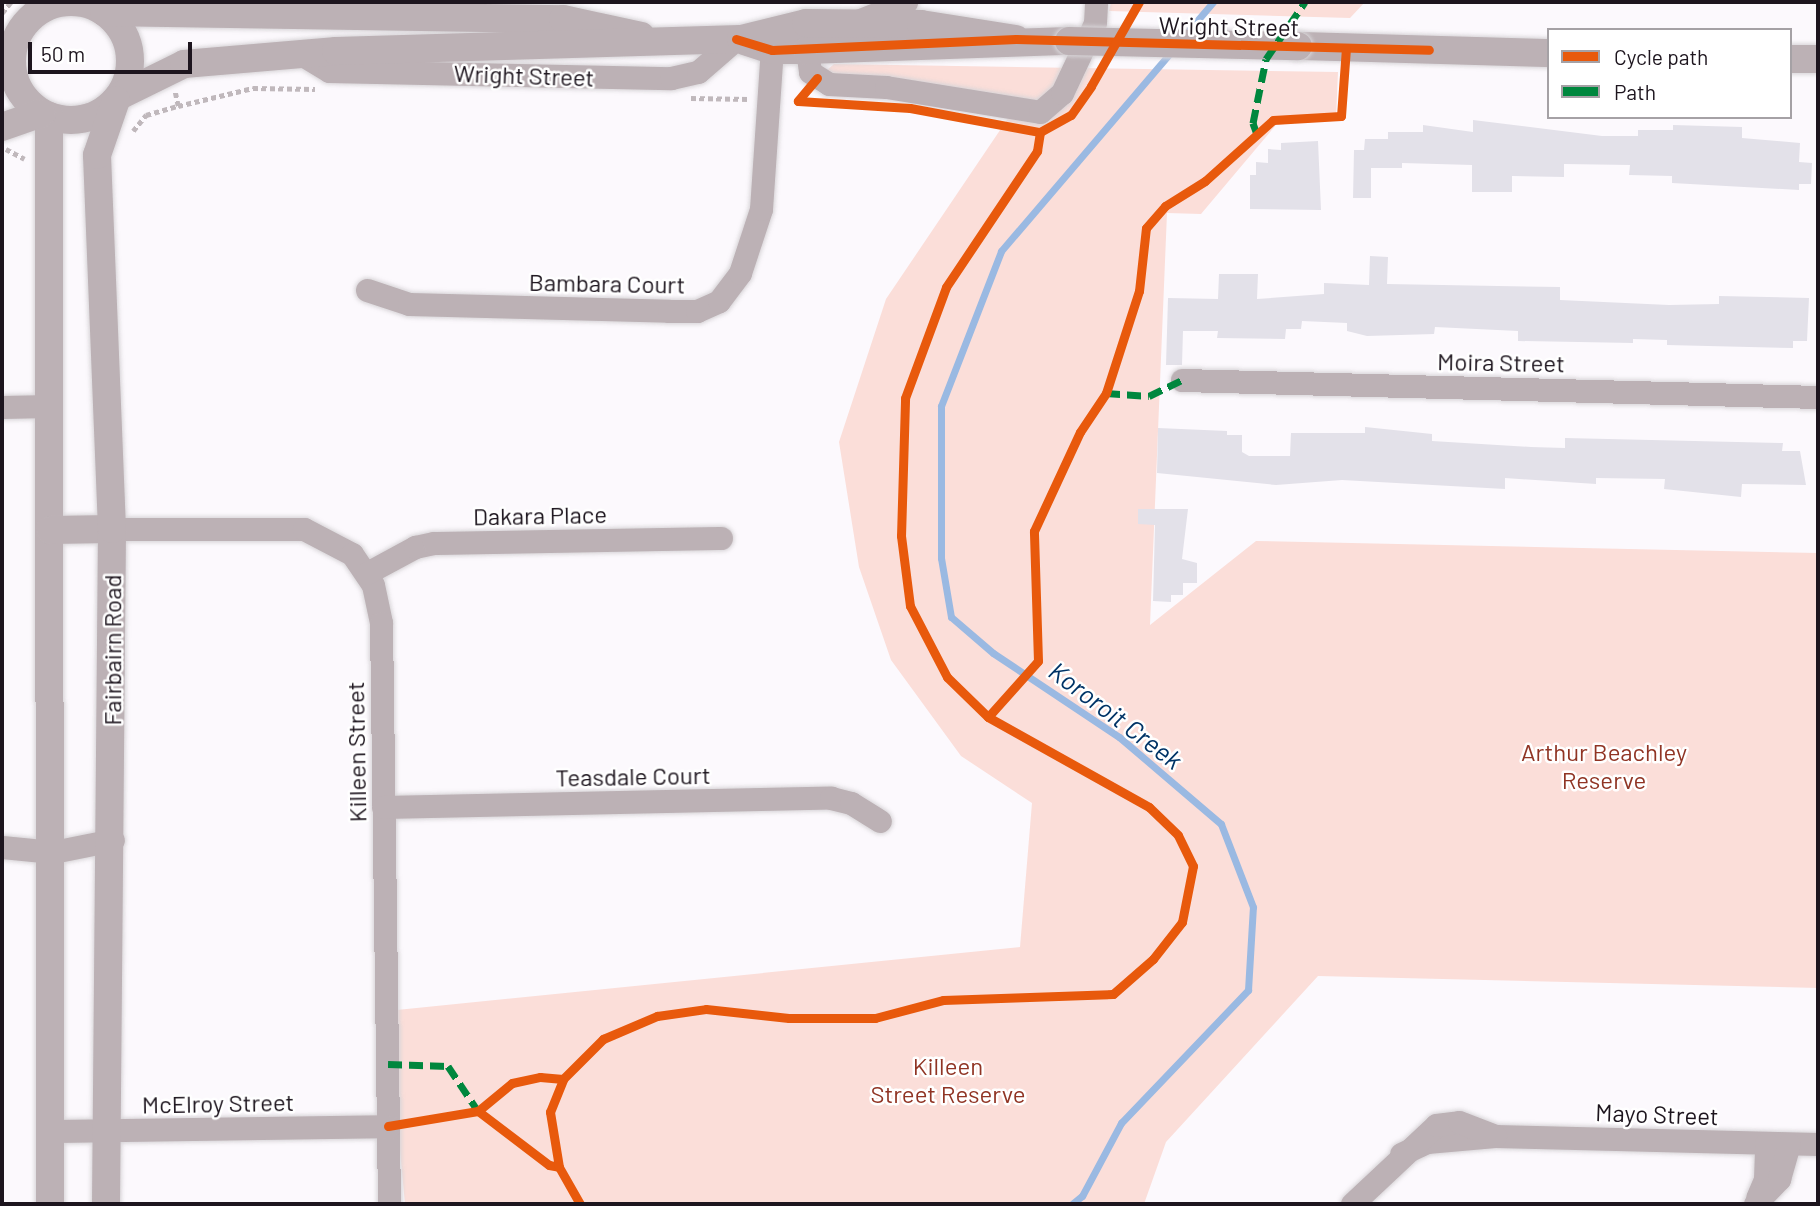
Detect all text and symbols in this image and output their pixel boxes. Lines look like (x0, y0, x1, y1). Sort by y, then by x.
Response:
street label: Wright Street (1158, 10, 1300, 42)
scale bar (32, 28, 196, 72)
legend (1547, 28, 1792, 119)
text: 50 m (41, 41, 85, 66)
text: Cycle path (1614, 44, 1708, 69)
street label: Wright Street (453, 58, 595, 92)
text: Path (1614, 79, 1656, 104)
street label: Bambara Court (529, 267, 685, 299)
street label: Moira Street (1437, 346, 1565, 378)
street label: Dakara Place (473, 499, 607, 531)
street label: Fairbairn Road (98, 574, 126, 726)
water label: Kororoit Creek (1043, 655, 1189, 775)
street label: Killeen Street (340, 681, 372, 823)
park label: Arthur Beachley Reserve (1521, 738, 1687, 794)
street label: Teasdale Court (555, 760, 711, 792)
park label: Killeen Street Reserve (870, 1052, 1026, 1108)
street label: McElroy Street (142, 1087, 294, 1119)
street label: Mayo Street (1595, 1097, 1719, 1131)

